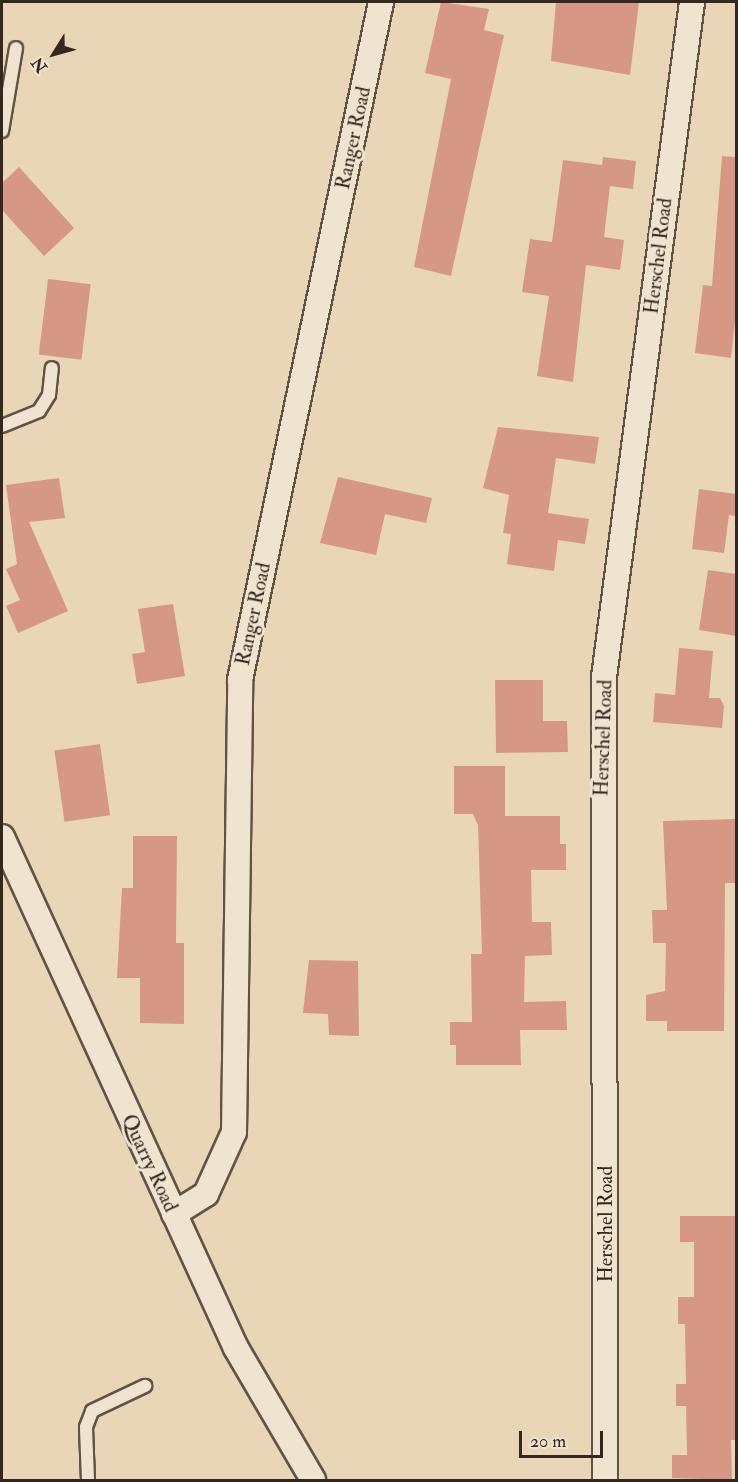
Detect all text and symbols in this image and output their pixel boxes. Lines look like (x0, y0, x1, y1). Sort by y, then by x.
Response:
north arrow (24, 24, 84, 84)
text: N (27, 53, 52, 77)
street label: Ranger Road (330, 84, 376, 192)
street label: Herschel Road (639, 197, 677, 315)
street label: Ranger Road (230, 560, 276, 668)
street label: Herschel Road (589, 679, 617, 797)
street label: Quarry Road (117, 1110, 183, 1216)
street label: Herschel Road (593, 1166, 617, 1282)
scale bar (522, 1419, 606, 1457)
text: 20 m (530, 1430, 566, 1453)

